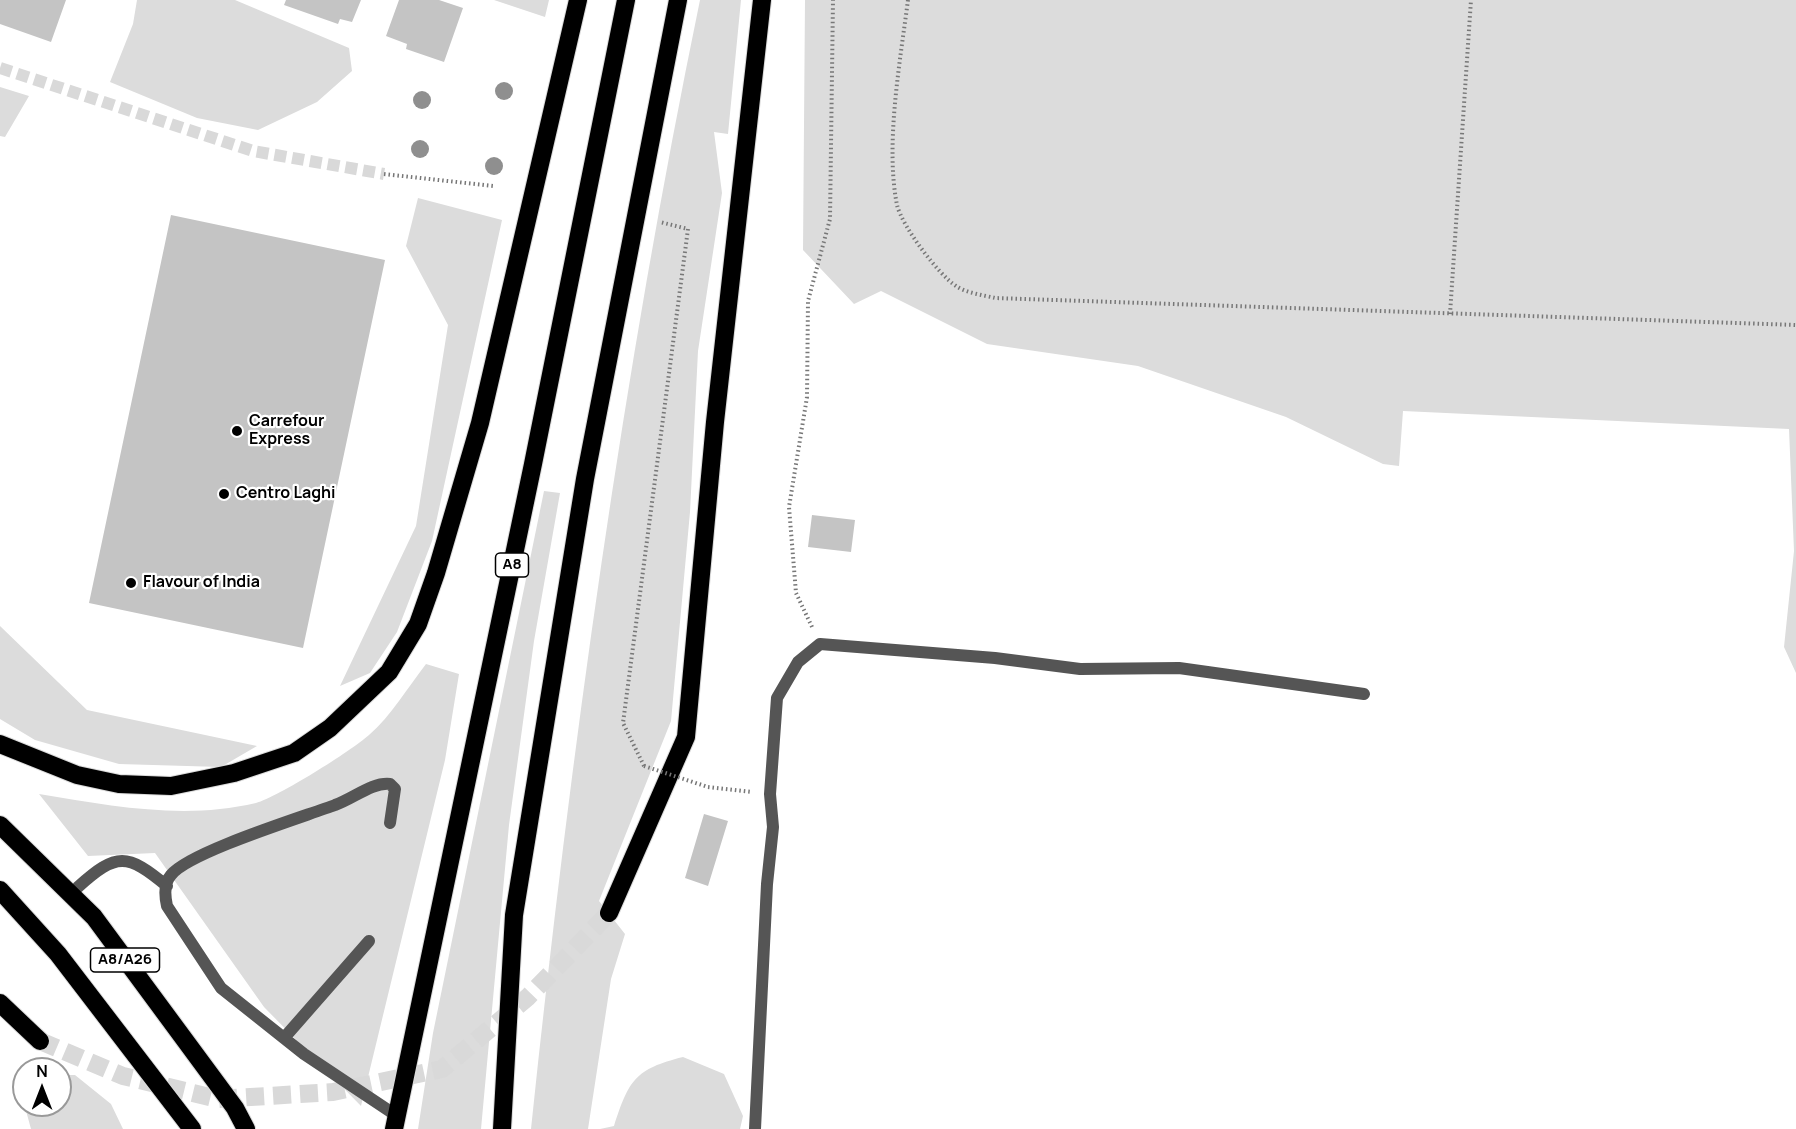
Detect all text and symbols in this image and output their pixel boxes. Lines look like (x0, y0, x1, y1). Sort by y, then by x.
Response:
place label: Carrefour Express (249, 412, 324, 450)
marker: Carrefour Express (230, 424, 244, 438)
place label: Centro Laghi (236, 484, 336, 504)
marker: Centro Laghi (217, 487, 231, 501)
road number: A8 (496, 553, 528, 577)
place label: Flavour of India (143, 573, 260, 593)
marker: Flavour of India (124, 576, 138, 590)
road number: A8/A26 (90, 948, 160, 972)
north arrow (12, 1057, 72, 1117)
text: N (36, 1060, 48, 1082)

